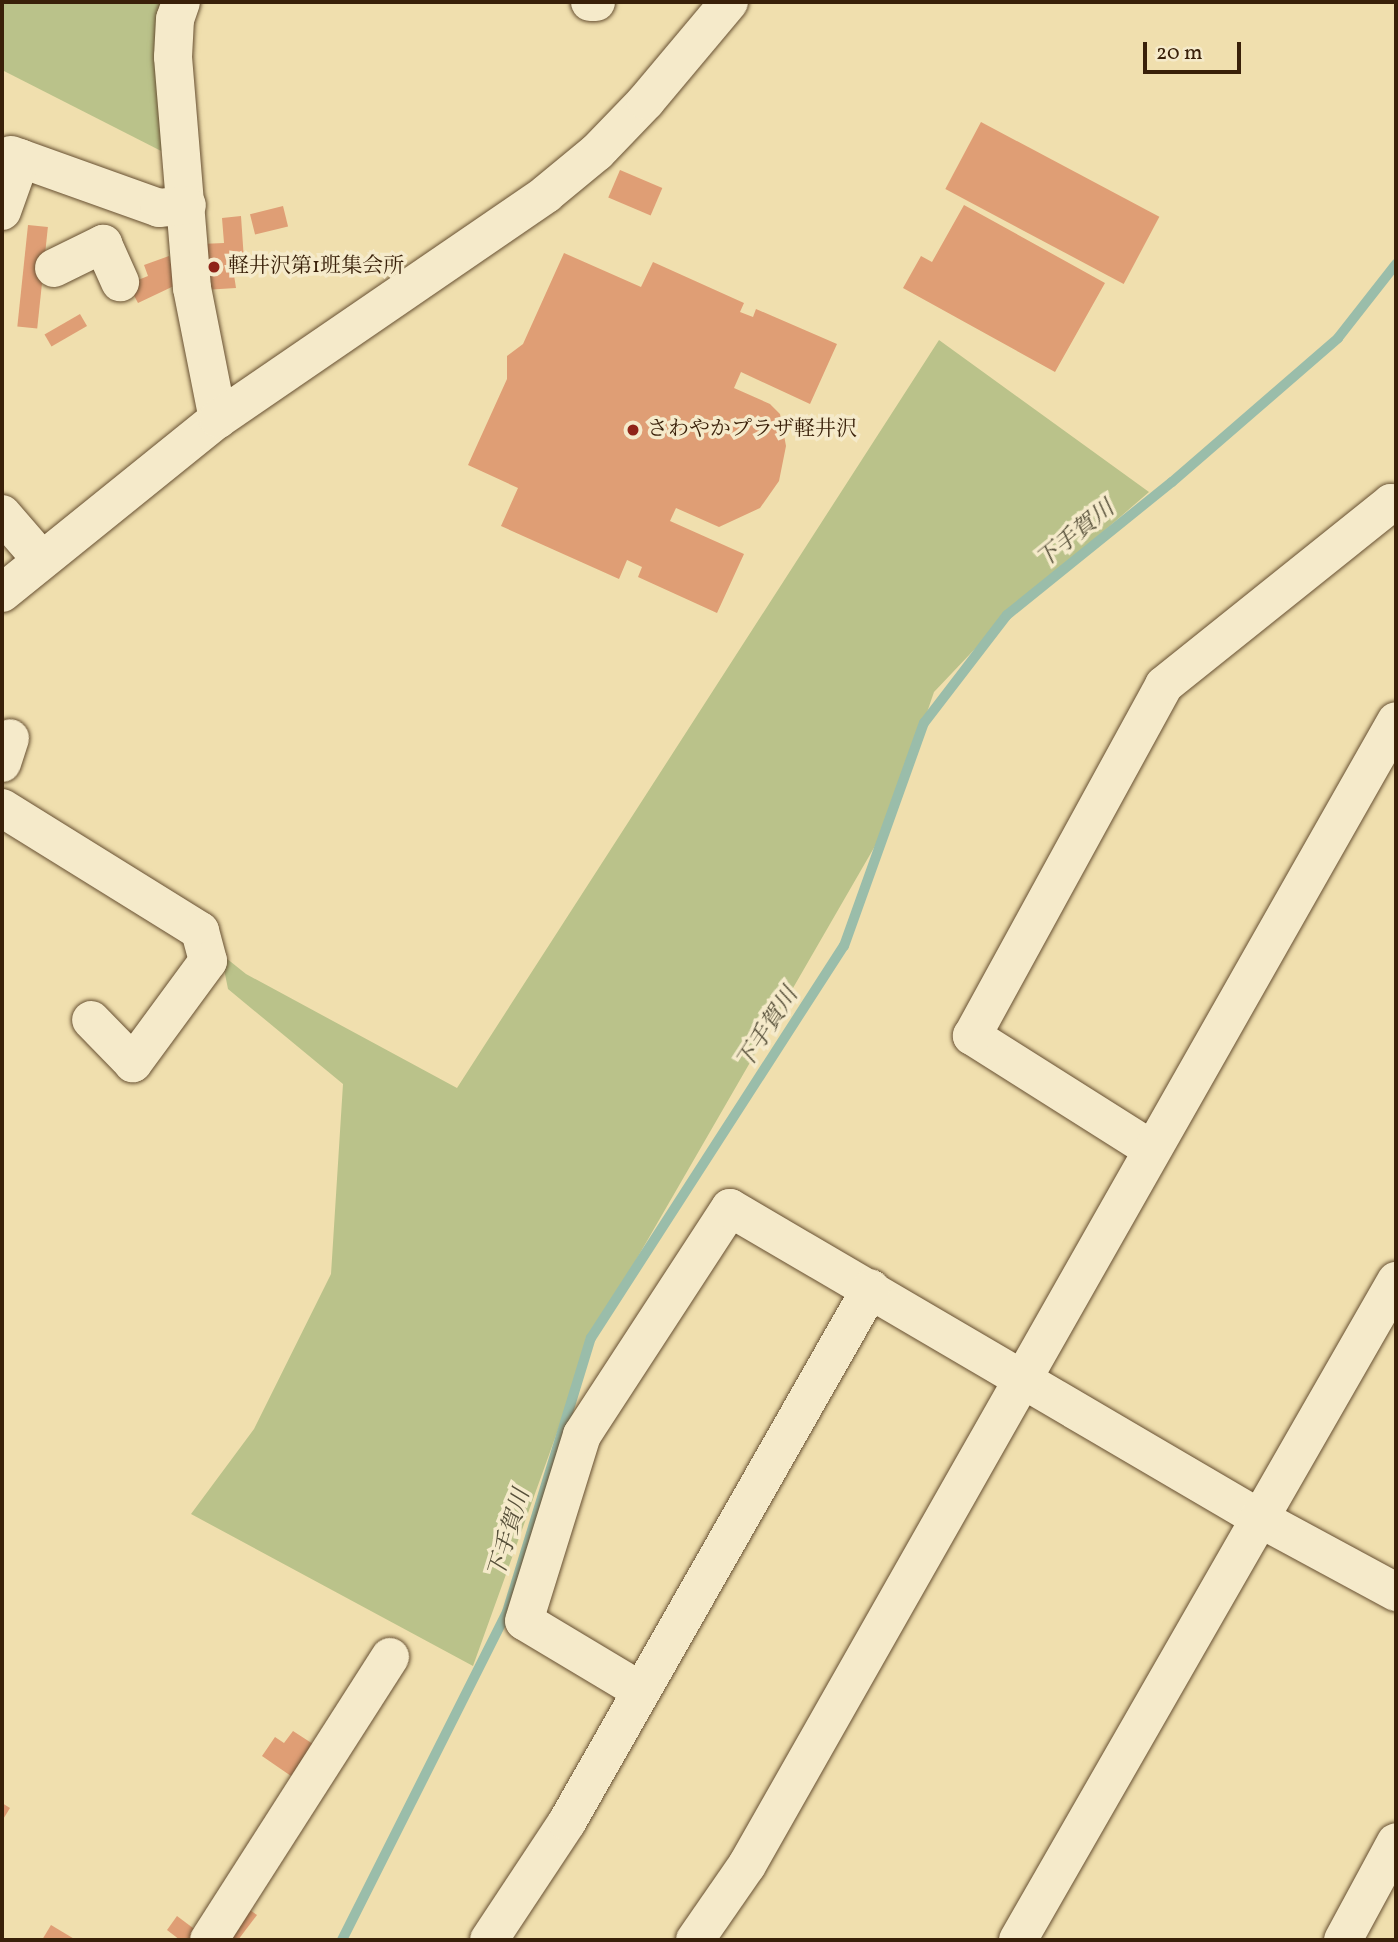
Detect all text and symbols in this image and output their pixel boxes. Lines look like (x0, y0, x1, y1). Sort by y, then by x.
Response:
scale bar (1146, 28, 1244, 72)
text: 20 m (1156, 39, 1202, 68)
place label: 軽井沢第1班集会所 (228, 254, 404, 280)
marker: 軽井沢第1班集会所 (206, 259, 222, 275)
place label: さわやかプラザ軽井沢 (647, 417, 857, 443)
marker: さわやかプラザ軽井沢 (625, 422, 641, 438)
water label: 下手賀川 (1032, 495, 1120, 575)
water label: 下手賀川 (731, 983, 805, 1075)
water label: 下手賀川 (483, 1486, 537, 1582)

